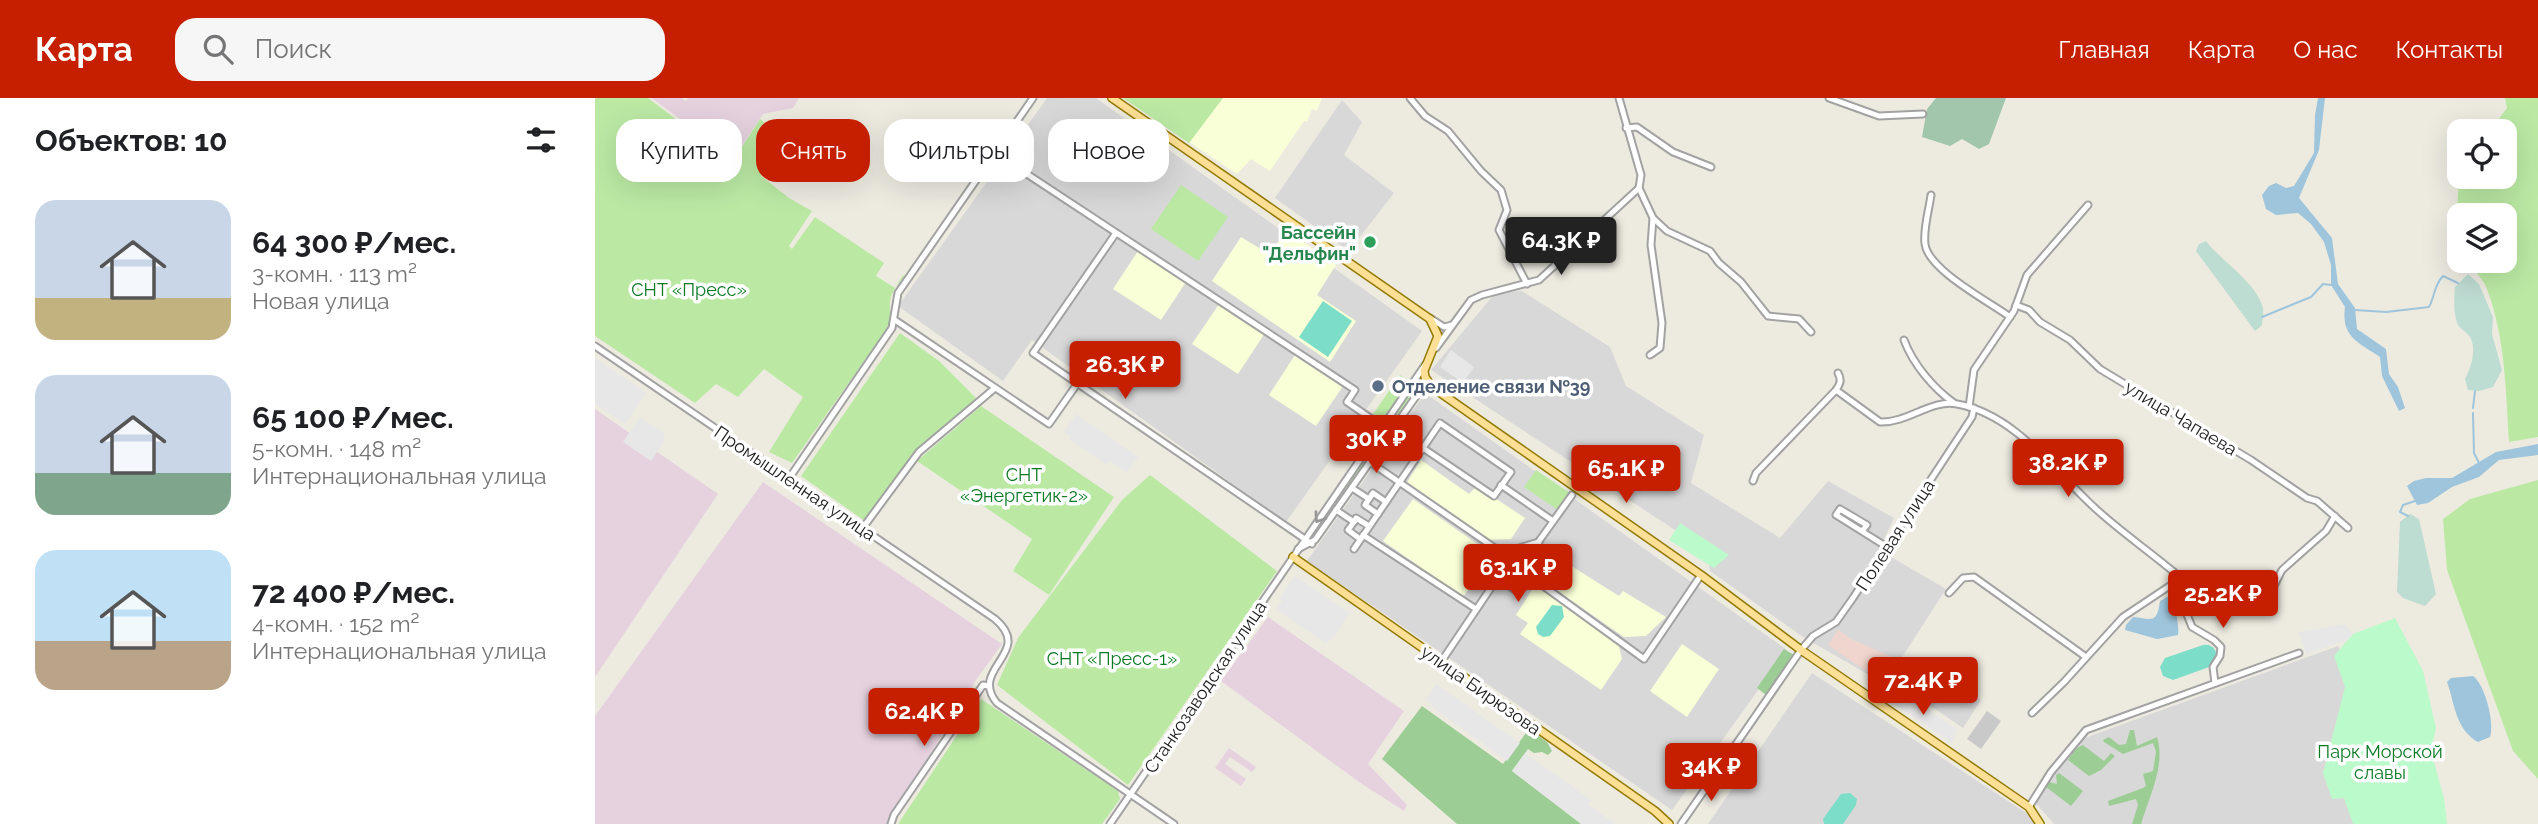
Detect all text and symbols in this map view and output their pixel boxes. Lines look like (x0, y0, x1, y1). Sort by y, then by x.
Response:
search box (175, 18, 665, 81)
text: Карта (35, 30, 133, 69)
icon: search (199, 30, 237, 68)
text: Поиск (255, 34, 332, 64)
text: Главная (2058, 35, 2150, 64)
text: Карта (2188, 35, 2255, 64)
text: О нас (2293, 35, 2358, 64)
text: Контакты (2396, 35, 2503, 64)
chip: Купить (616, 119, 742, 182)
chip: Снять (756, 119, 870, 182)
chip: Фильтры (884, 119, 1034, 182)
chip: Новое (1048, 119, 1169, 182)
map controls (2447, 119, 2517, 273)
button: locate (2447, 119, 2517, 189)
icon: filters (522, 121, 560, 159)
text: Объектов: 10 (35, 123, 227, 158)
button: layers (2447, 203, 2517, 273)
pin: 64.3K ₽ (1496, 218, 1626, 277)
place label: Бассейн "Дельфин" (1262, 222, 1356, 264)
text: 64 300 ₽/мес. (252, 225, 456, 260)
text: 64.3K ₽ (1521, 226, 1601, 253)
icon: home (91, 228, 175, 312)
marker: Бассейн "Дельфин" (1362, 234, 1378, 250)
text: 3-комн. · 113 m² (252, 260, 417, 287)
park label: СНТ «Пресс» (631, 279, 747, 300)
text: Новая улица (252, 287, 390, 314)
pin: 26.3K ₽ (1060, 342, 1190, 401)
text: 26.3K ₽ (1086, 350, 1164, 377)
place label: Отделение связи №39 (1392, 376, 1590, 397)
street label: улица Чапаева (2121, 376, 2241, 460)
marker: Отделение связи №39 (1370, 378, 1386, 394)
text: 65 100 ₽/мес. (252, 400, 454, 435)
icon: home (91, 403, 175, 487)
pin: 30K ₽ (1327, 416, 1425, 475)
street label: Промышленная улица (710, 421, 880, 545)
text: 30K ₽ (1346, 424, 1406, 451)
text: 5-комн. · 148 m² (252, 435, 421, 462)
pin: 38.2K ₽ (2003, 440, 2133, 499)
pin: 65.1K ₽ (1561, 446, 1691, 505)
text: 38.2K ₽ (2029, 448, 2107, 475)
text: 65.1K ₽ (1587, 454, 1665, 481)
text: Интернациональная улица (252, 462, 547, 489)
park label: СНТ «Энергетик-2» (960, 464, 1088, 506)
street label: Полевая улица (1851, 476, 1939, 594)
one-way arrow (1315, 510, 1327, 523)
pin: 63.1K ₽ (1453, 545, 1583, 604)
text: 63.1K ₽ (1479, 553, 1557, 580)
pin: 25.2K ₽ (2158, 570, 2288, 630)
text: 72 400 ₽/мес. (252, 575, 455, 610)
icon: home (91, 578, 175, 662)
text: 25.2K ₽ (2184, 579, 2262, 606)
street label: Станкозаводская улица (1140, 597, 1270, 777)
text: 4-комн. · 152 m² (252, 610, 419, 637)
text: Интернациональная улица (252, 637, 547, 664)
street label: улица Бирюзова (1417, 641, 1545, 739)
park label: СНТ «Пресс-1» (1047, 648, 1177, 669)
pin: 72.4K ₽ (1858, 658, 1988, 717)
text: 72.4K ₽ (1884, 666, 1962, 693)
pin: 62.4K ₽ (859, 688, 989, 748)
text: 62.4K ₽ (884, 697, 964, 724)
park label: Парк Морской славы (2317, 741, 2443, 783)
pin: 34K ₽ (1662, 744, 1760, 803)
text: 34K ₽ (1681, 752, 1741, 779)

